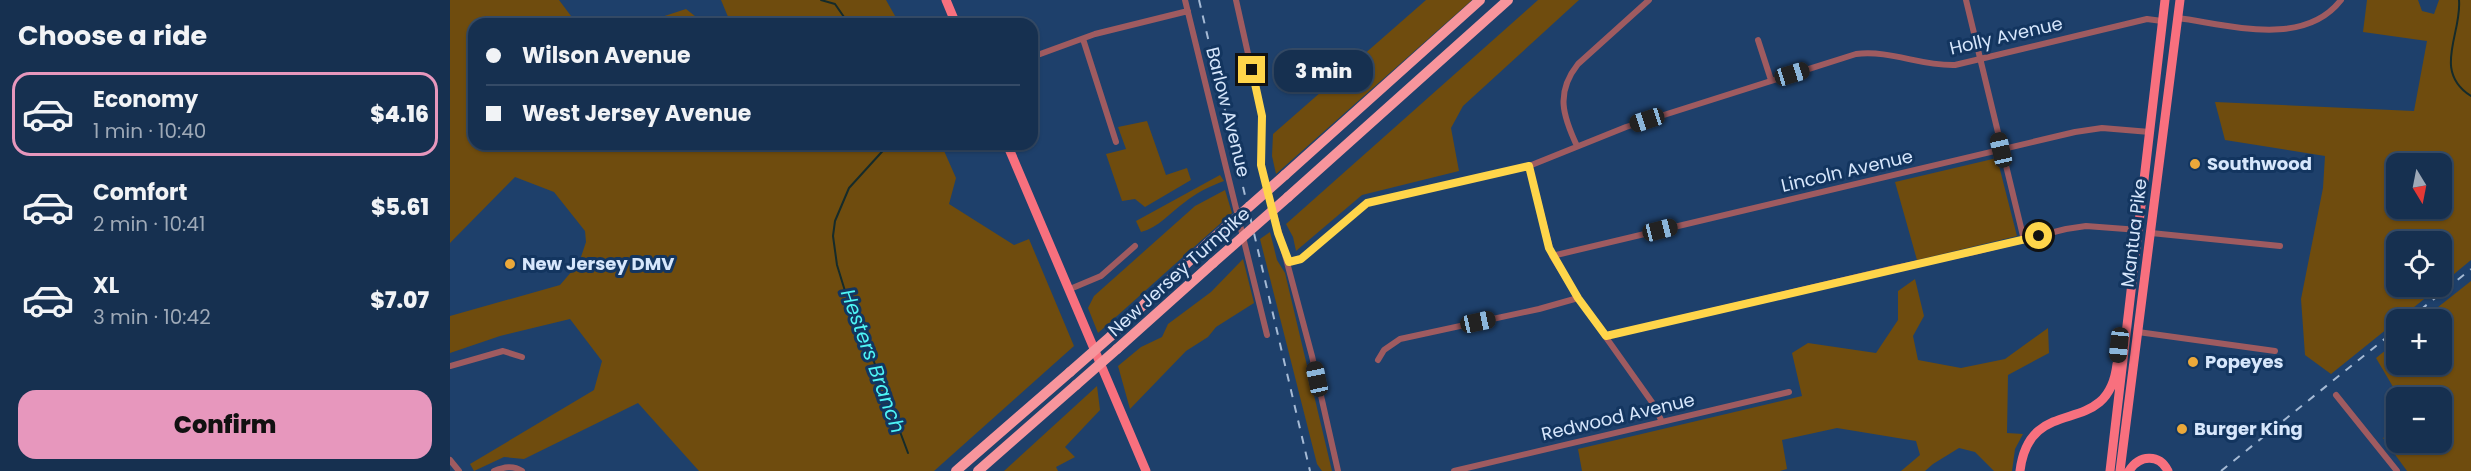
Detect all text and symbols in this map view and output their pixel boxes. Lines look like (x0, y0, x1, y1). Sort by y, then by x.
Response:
street label: Holly Avenue (1947, 10, 2065, 61)
text: Choose a ride (18, 17, 207, 54)
text: Wilson Avenue (522, 40, 691, 71)
street label: Barlow Avenue (1200, 44, 1257, 179)
callout: 3 min (1273, 49, 1372, 91)
route end (1238, 56, 1265, 83)
text: 3 min (1295, 57, 1352, 85)
car (1772, 60, 1812, 88)
text: Economy (93, 84, 198, 115)
icon: car (21, 87, 75, 141)
text: West Jersey Avenue (522, 98, 751, 129)
text: $4.16 (370, 99, 429, 130)
car (1627, 106, 1667, 134)
text: 1 min · 10:40 (93, 117, 206, 145)
car (1988, 130, 2014, 170)
street label: Lincoln Avenue (1779, 143, 1915, 198)
place label: Southwood (2207, 151, 2312, 176)
north arrow (2386, 153, 2452, 219)
map controls (2386, 153, 2452, 453)
marker: Southwood (2188, 157, 2202, 171)
text: Comfort (93, 177, 187, 208)
street label: Mantua Pike (2114, 177, 2153, 289)
icon: car (21, 180, 75, 234)
text: $5.61 (371, 192, 429, 223)
street label: New Jersey Turnpike (1102, 201, 1255, 342)
text: 2 min · 10:41 (93, 210, 205, 238)
car (1640, 217, 1680, 243)
route start (2025, 222, 2052, 249)
button: locate (2386, 231, 2452, 297)
place label: New Jersey DMV (522, 251, 674, 276)
marker: New Jersey DMV (503, 257, 517, 271)
text: XL (93, 270, 119, 301)
icon: car (21, 273, 75, 327)
text: $7.07 (370, 285, 429, 316)
water label: Hesters Branch (834, 285, 912, 437)
text: 3 min · 10:42 (93, 303, 211, 331)
car (1459, 309, 1497, 335)
button: + (2386, 309, 2452, 375)
car (2108, 326, 2130, 364)
place label: Popeyes (2205, 349, 2284, 374)
marker: Popeyes (2186, 355, 2200, 369)
car (1304, 360, 1330, 398)
street label: Redwood Avenue (1539, 387, 1697, 446)
button: − (2386, 387, 2452, 453)
button: Confirm (18, 390, 432, 459)
place label: Burger King (2194, 416, 2303, 441)
marker: Burger King (2175, 422, 2189, 436)

